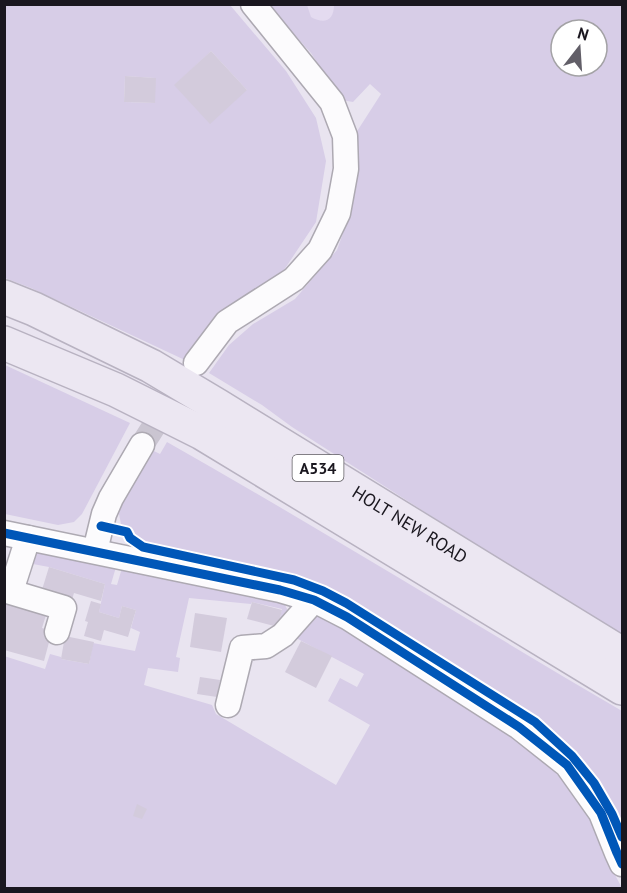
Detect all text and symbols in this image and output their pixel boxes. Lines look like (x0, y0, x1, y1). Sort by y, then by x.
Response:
north arrow (549, 18, 609, 78)
text: N (575, 23, 591, 45)
road number: A534 (292, 455, 344, 481)
street label: HOLT NEW ROAD (348, 480, 472, 568)

